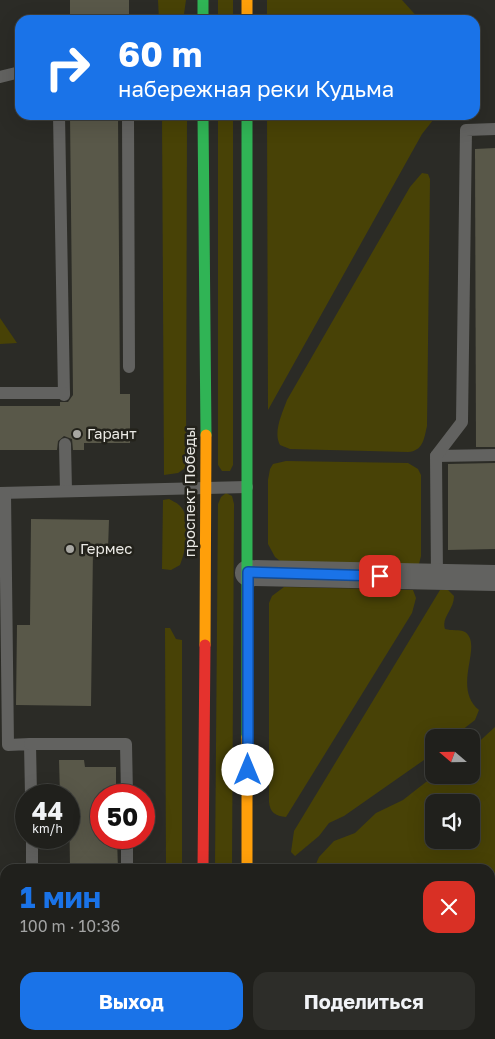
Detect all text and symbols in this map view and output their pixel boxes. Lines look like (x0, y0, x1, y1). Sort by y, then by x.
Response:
text: 60 m (118, 33, 202, 75)
icon: right (35, 35, 100, 100)
text: набережная реки Кудьма (118, 75, 394, 102)
place label: Гарант (87, 424, 137, 442)
street label: проспект Победы (180, 427, 198, 557)
marker: Гарант (71, 428, 83, 440)
place label: Гермес (80, 539, 132, 557)
marker: Гермес (64, 543, 76, 555)
pin (359, 555, 401, 597)
icon: arrive (366, 562, 394, 590)
north arrow (425, 729, 480, 784)
map controls (425, 729, 480, 849)
position arrow (221, 743, 273, 795)
speed limit sign: 50 (90, 784, 155, 849)
button: sound (425, 794, 480, 849)
text: 44 (32, 795, 63, 826)
text: km/h (32, 821, 63, 836)
text: 1 мин (20, 879, 101, 915)
button: close (423, 881, 475, 933)
text: 100 m · 10:36 (20, 916, 120, 936)
button: Выход (20, 972, 243, 1030)
button: Поделиться (253, 972, 475, 1030)

